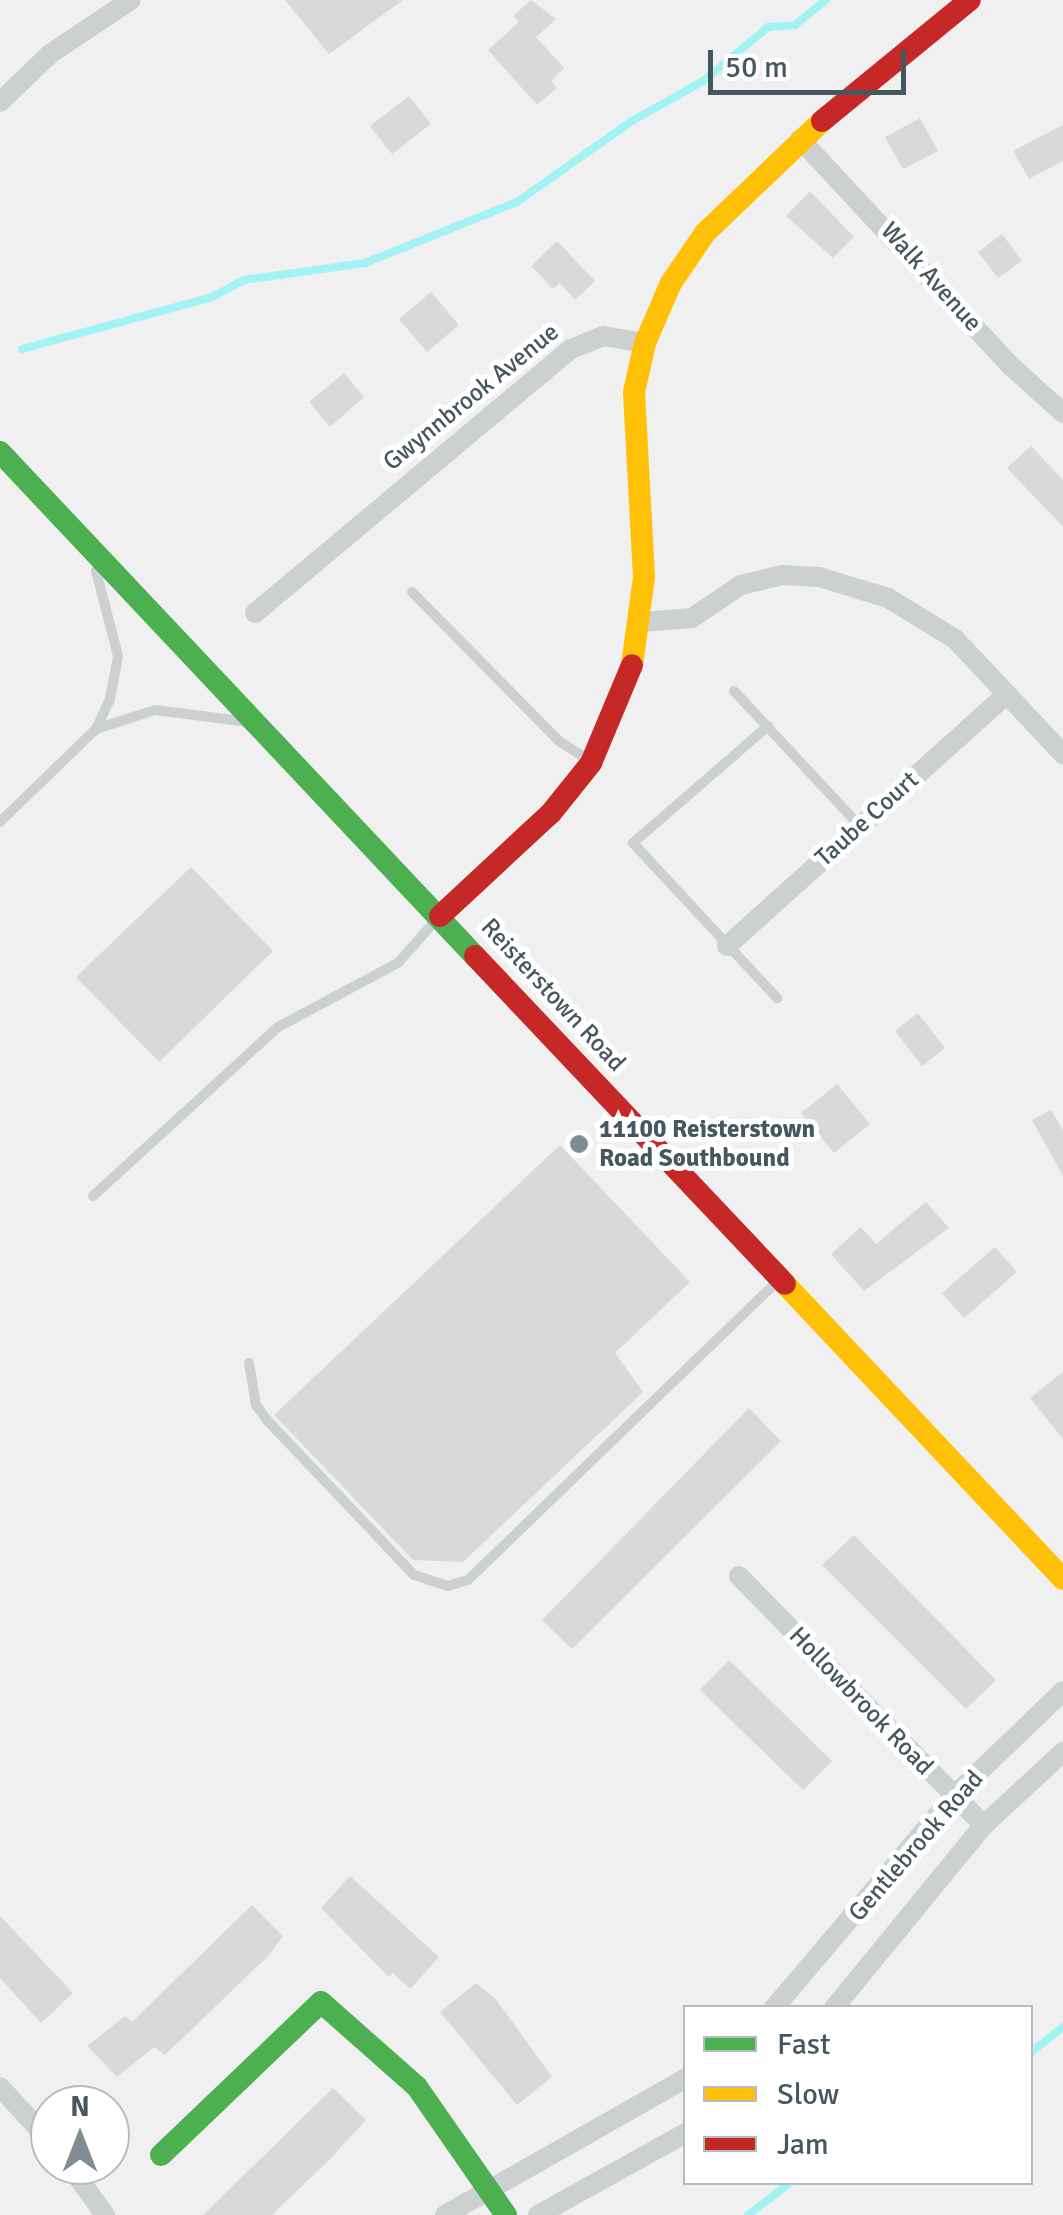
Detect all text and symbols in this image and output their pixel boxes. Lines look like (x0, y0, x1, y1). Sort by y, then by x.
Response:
scale bar (713, 30, 910, 92)
text: 50 m (725, 49, 788, 86)
street label: Walk Avenue (874, 216, 988, 338)
street label: Gwynnbrook Avenue (377, 317, 565, 477)
street label: Taube Court (809, 765, 925, 873)
street label: Reisterstown Road (474, 912, 632, 1078)
place label: 11100 Reisterstown Road Southbound (599, 1115, 815, 1174)
marker: 11100 Reisterstown Road Southbound (568, 1133, 590, 1155)
street label: Hollowbrook Road (783, 1621, 939, 1781)
street label: Gentlebrook Road (842, 1764, 990, 1928)
legend (683, 2005, 1033, 2185)
text: Fast (777, 2026, 830, 2063)
text: Slow (777, 2076, 839, 2113)
north arrow (30, 2085, 130, 2185)
text: N (70, 2090, 90, 2124)
text: Jam (777, 2126, 829, 2163)

